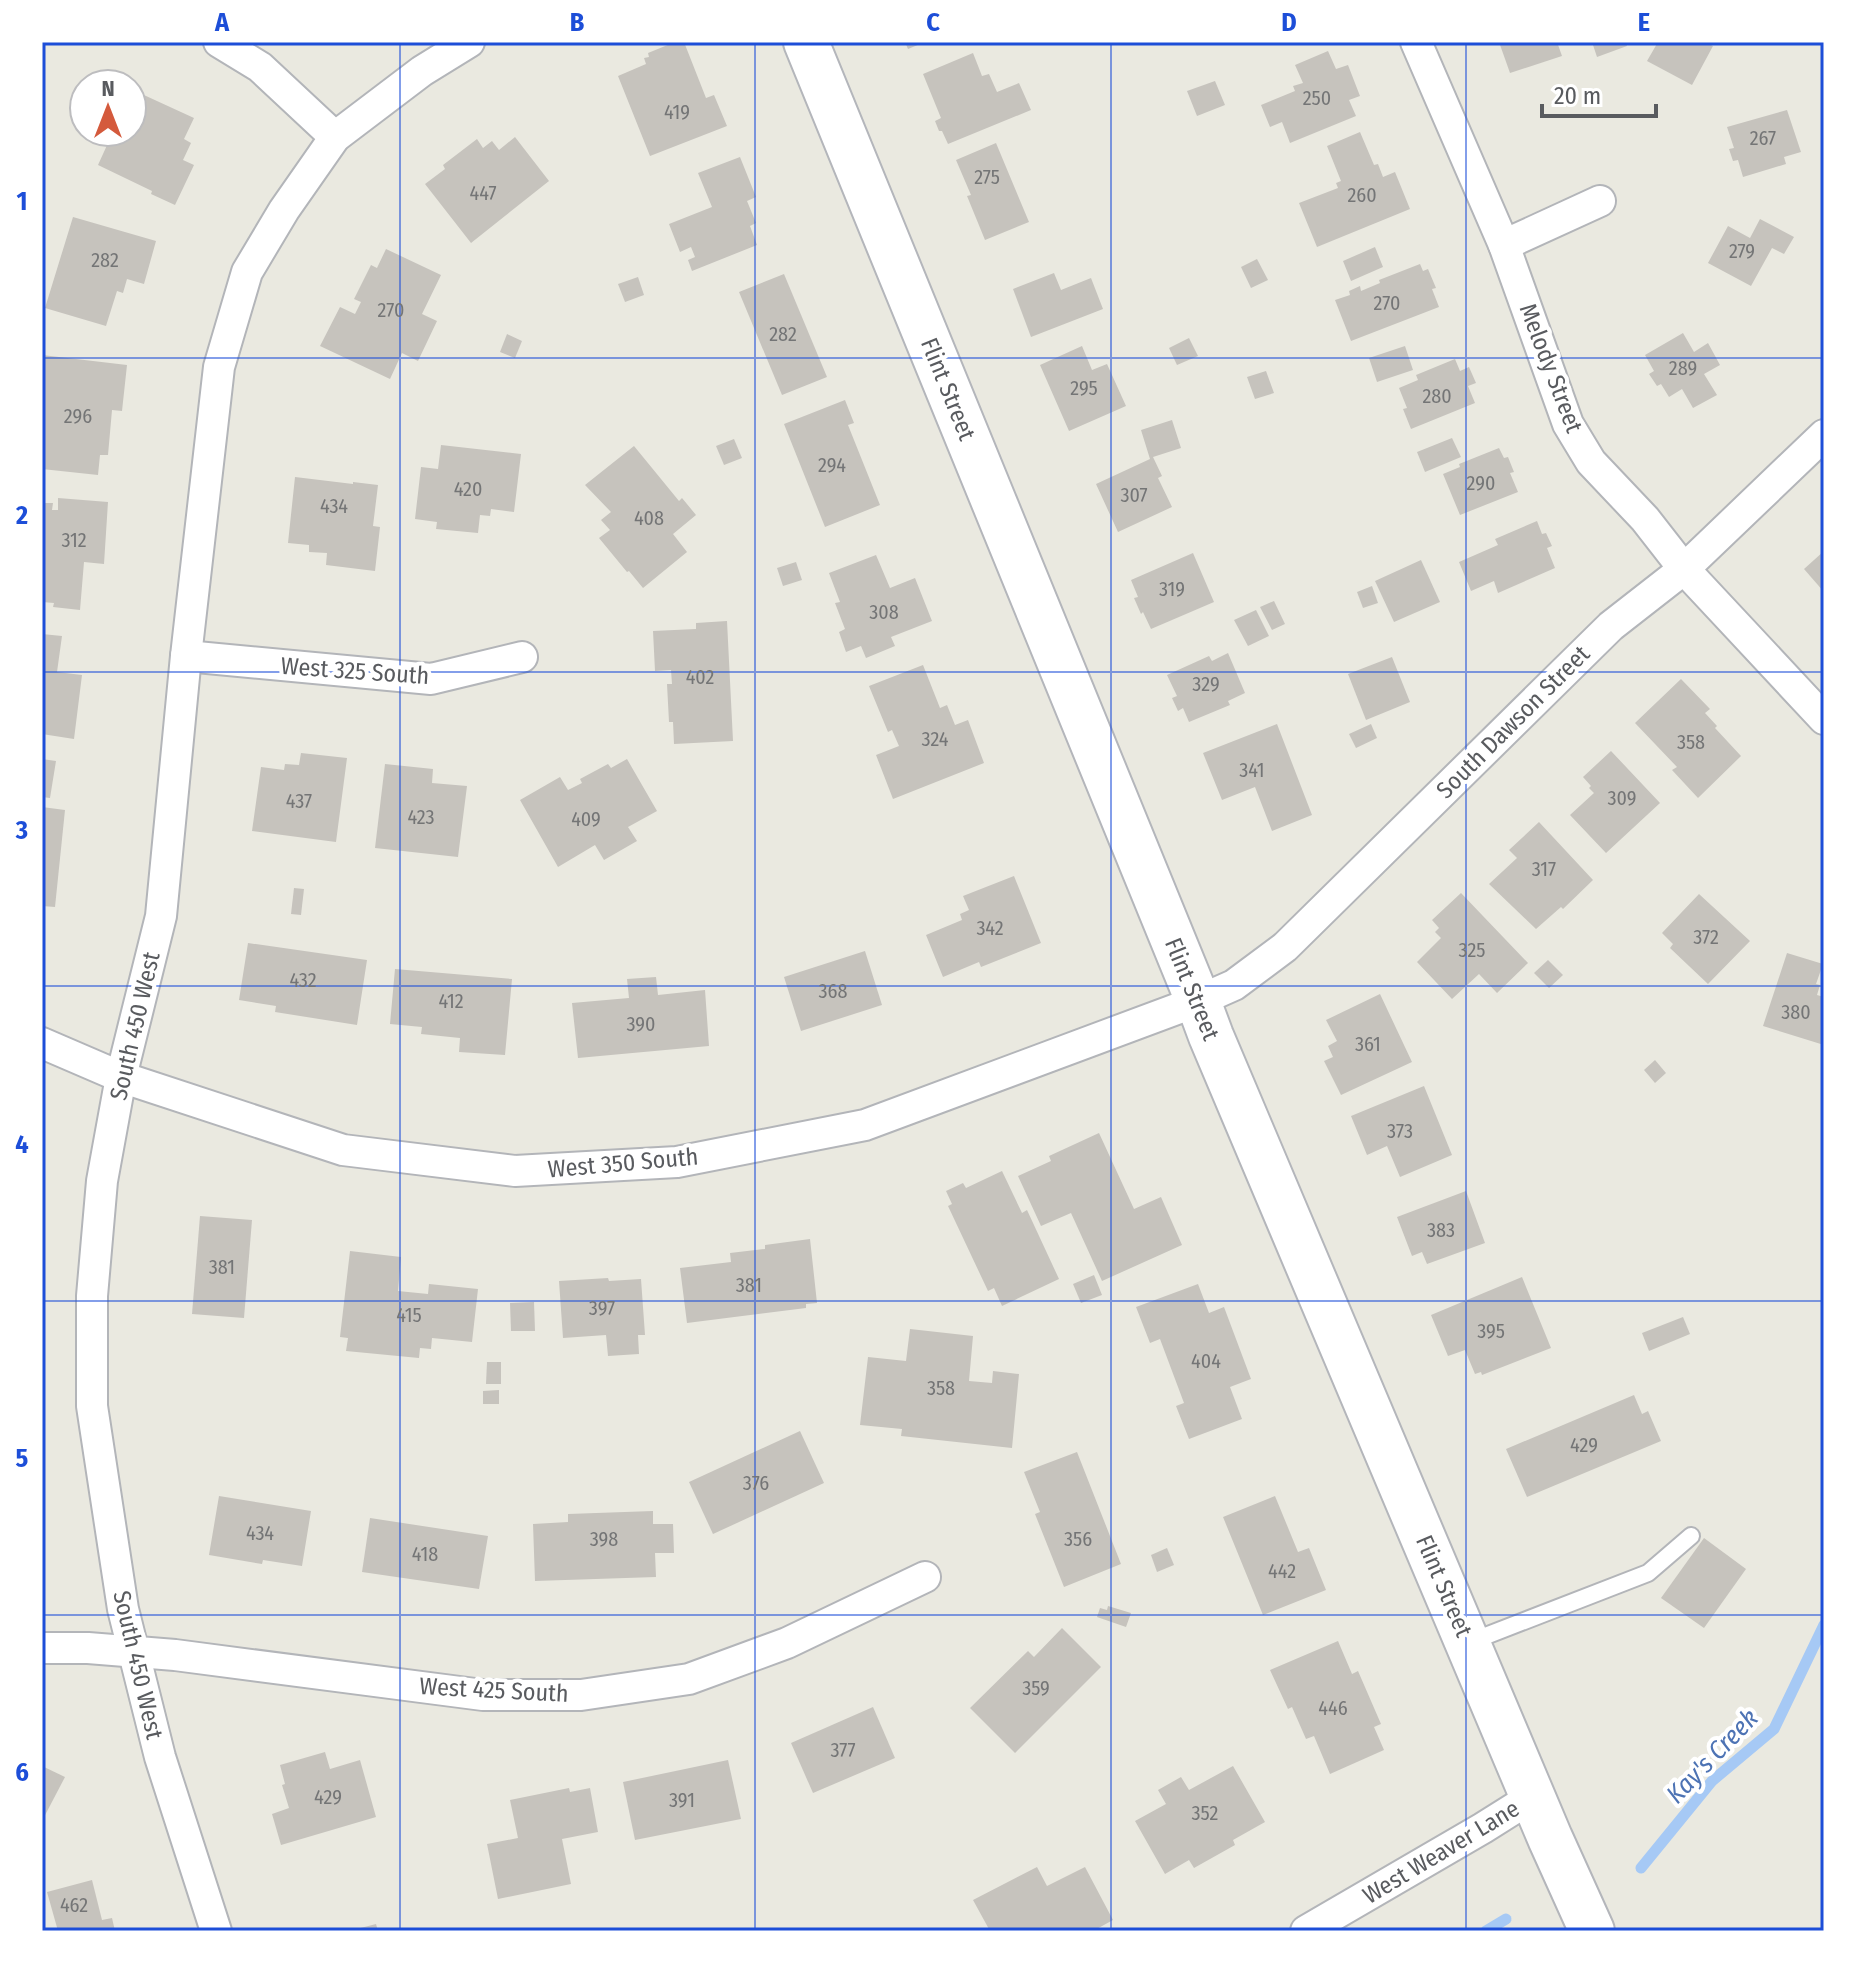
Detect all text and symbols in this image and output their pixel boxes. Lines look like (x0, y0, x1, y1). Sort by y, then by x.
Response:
text: A (214, 7, 230, 38)
text: B (570, 7, 585, 38)
text: C (926, 7, 940, 38)
text: D (1281, 7, 1297, 38)
text: E (1638, 7, 1650, 38)
north arrow (68, 68, 148, 148)
scale bar (1542, 68, 1656, 118)
text: N (101, 75, 115, 102)
text: 20 m (1554, 82, 1601, 110)
house number: 250 (1303, 86, 1331, 110)
house number: 419 (664, 100, 690, 124)
house number: 267 (1750, 126, 1776, 150)
house number: 275 (974, 165, 1000, 189)
house number: 447 (469, 181, 497, 205)
house number: 260 (1347, 183, 1377, 207)
text: 1 (17, 186, 28, 217)
house number: 279 (1729, 239, 1755, 263)
house number: 282 (91, 248, 119, 272)
house number: 270 (1374, 291, 1400, 315)
house number: 270 (378, 298, 404, 322)
street label: Melody Street (1514, 300, 1588, 437)
house number: 282 (769, 322, 797, 346)
street label: Flint Street (915, 334, 981, 444)
house number: 289 (1669, 356, 1697, 380)
house number: 295 (1070, 376, 1098, 400)
house number: 280 (1422, 384, 1452, 408)
house number: 296 (64, 404, 92, 428)
house number: 294 (818, 453, 846, 477)
house number: 290 (1467, 471, 1495, 495)
house number: 420 (454, 477, 482, 501)
house number: 307 (1120, 483, 1148, 507)
house number: 434 (320, 494, 348, 518)
text: 2 (15, 500, 28, 531)
house number: 408 (634, 506, 664, 530)
house number: 312 (61, 528, 87, 552)
house number: 319 (1159, 577, 1185, 601)
house number: 308 (869, 600, 899, 624)
street label: South Dawson Street (1431, 640, 1595, 804)
street label: West 325 South (280, 652, 430, 690)
house number: 402 (686, 665, 715, 689)
house number: 329 (1192, 672, 1220, 696)
house number: 324 (922, 727, 949, 751)
house number: 358 (1677, 730, 1705, 754)
house number: 341 (1239, 758, 1265, 782)
house number: 309 (1608, 786, 1637, 810)
house number: 437 (286, 789, 312, 813)
house number: 423 (407, 805, 435, 829)
house number: 409 (571, 807, 601, 831)
text: 3 (15, 815, 28, 846)
house number: 317 (1532, 857, 1556, 881)
house number: 342 (976, 916, 1004, 940)
house number: 372 (1693, 925, 1719, 949)
street label: Flint Street (1159, 934, 1225, 1044)
house number: 325 (1459, 938, 1485, 962)
street label: South 450 West (104, 949, 166, 1103)
house number: 432 (289, 968, 317, 992)
house number: 368 (819, 979, 847, 1003)
house number: 412 (438, 989, 464, 1013)
house number: 380 (1781, 1000, 1811, 1024)
house number: 390 (627, 1012, 655, 1036)
house number: 361 (1355, 1032, 1381, 1056)
house number: 373 (1387, 1119, 1413, 1143)
text: 4 (15, 1129, 29, 1160)
street label: West 350 South (547, 1142, 699, 1184)
house number: 383 (1427, 1218, 1455, 1242)
house number: 381 (209, 1255, 235, 1279)
house number: 381 (736, 1273, 762, 1297)
house number: 397 (589, 1296, 615, 1320)
house number: 415 (396, 1303, 422, 1327)
house number: 395 (1477, 1319, 1505, 1343)
house number: 404 (1191, 1349, 1221, 1373)
house number: 358 (927, 1376, 955, 1400)
house number: 429 (1570, 1433, 1598, 1457)
text: 5 (16, 1443, 29, 1474)
house number: 376 (743, 1471, 769, 1495)
house number: 434 (246, 1521, 274, 1545)
house number: 398 (590, 1527, 618, 1551)
house number: 356 (1064, 1527, 1092, 1551)
street label: Flint Street (1410, 1531, 1478, 1641)
house number: 418 (412, 1542, 438, 1566)
house number: 442 (1268, 1559, 1296, 1583)
street label: South 450 West (107, 1588, 169, 1742)
street label: West 425 South (419, 1672, 569, 1708)
house number: 359 (1022, 1676, 1050, 1700)
house number: 446 (1318, 1696, 1348, 1720)
water label: Kay's Creek (1660, 1703, 1765, 1810)
house number: 377 (830, 1738, 856, 1762)
text: 6 (15, 1757, 29, 1788)
house number: 429 (314, 1785, 342, 1809)
house number: 391 (669, 1788, 695, 1812)
street label: West Weaver Lane (1358, 1794, 1524, 1910)
house number: 352 (1192, 1801, 1219, 1825)
house number: 462 (60, 1893, 88, 1917)

